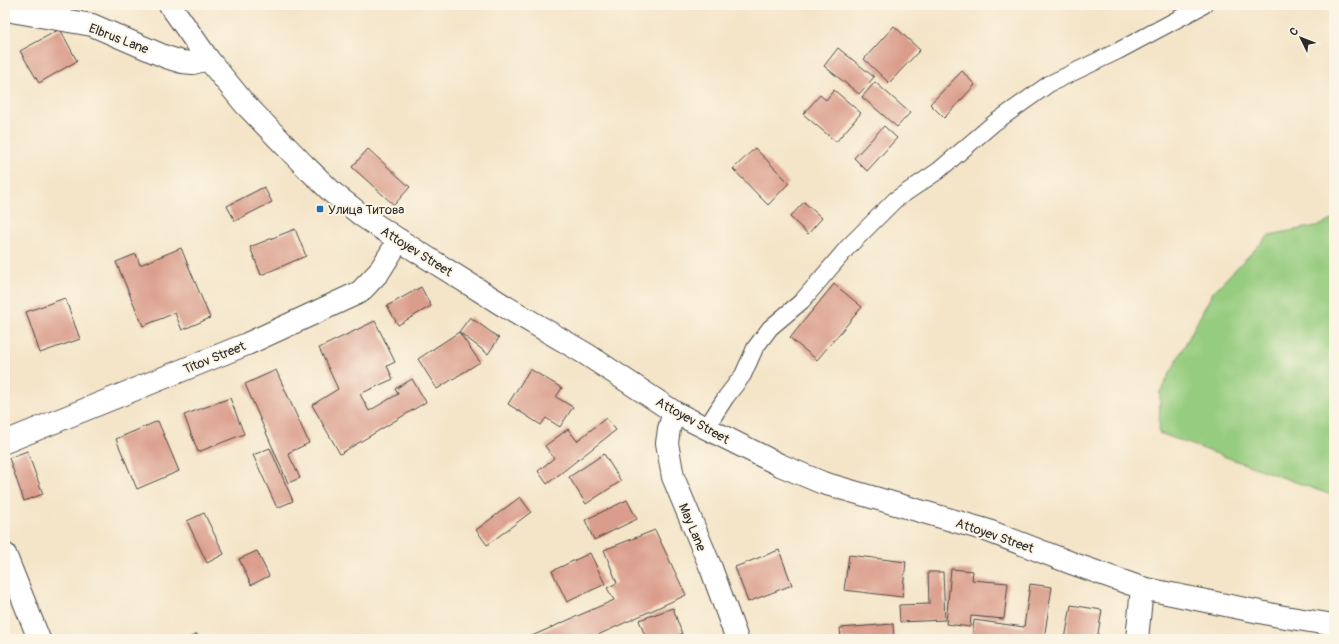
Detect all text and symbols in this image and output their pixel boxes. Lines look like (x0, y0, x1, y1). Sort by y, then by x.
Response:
north arrow (1281, 18, 1321, 58)
street label: Elbrus Lane (86, 20, 151, 58)
text: С (1287, 24, 1301, 38)
place label: Улица Титова (328, 202, 404, 218)
marker: Улица Титова (315, 204, 325, 214)
street label: Attoyev Street (378, 223, 456, 281)
street label: Titov Street (181, 338, 249, 378)
street label: Attoyev Street (653, 394, 733, 448)
street label: May Lane (675, 501, 710, 554)
street label: Attoyev Street (953, 515, 1037, 557)

